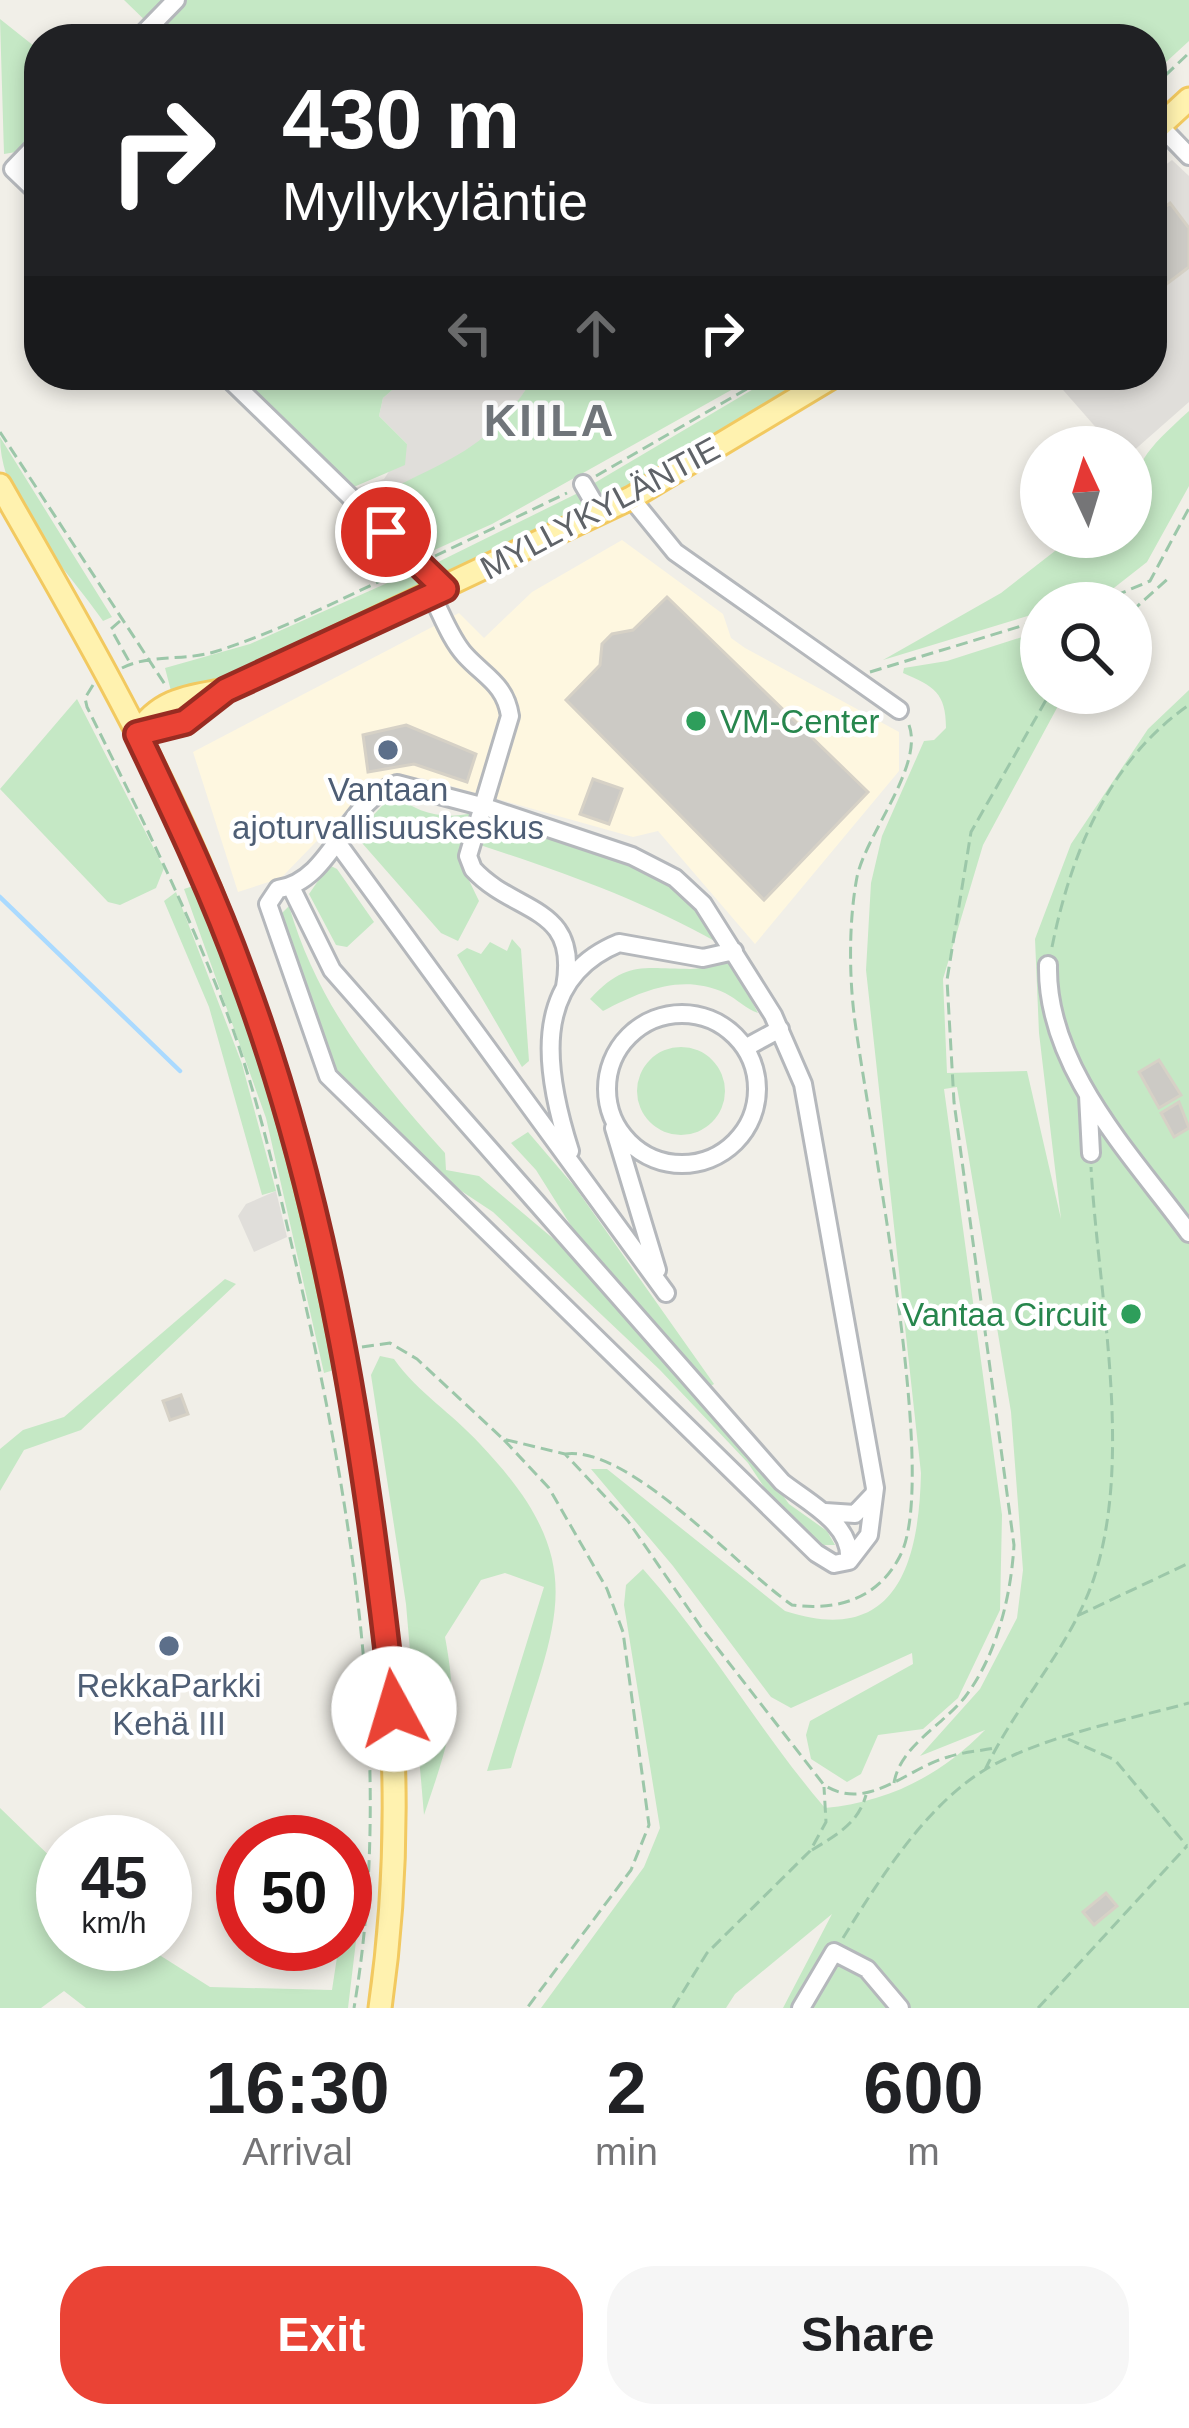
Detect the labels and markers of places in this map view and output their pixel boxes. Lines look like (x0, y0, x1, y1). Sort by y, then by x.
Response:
pin (335, 481, 437, 583)
place label: VM-Center (720, 703, 880, 740)
marker: VM-Center (683, 708, 709, 734)
marker: Vantaan ajoturvallisuuskeskus (375, 737, 401, 763)
place label: Vantaan ajoturvallisuuskeskus (232, 771, 544, 846)
place label: Vantaa Circuit (902, 1296, 1107, 1333)
marker: Vantaa Circuit (1118, 1301, 1144, 1327)
marker: RekkaParkki Kehä III (156, 1633, 182, 1659)
place label: RekkaParkki Kehä III (76, 1667, 262, 1742)

